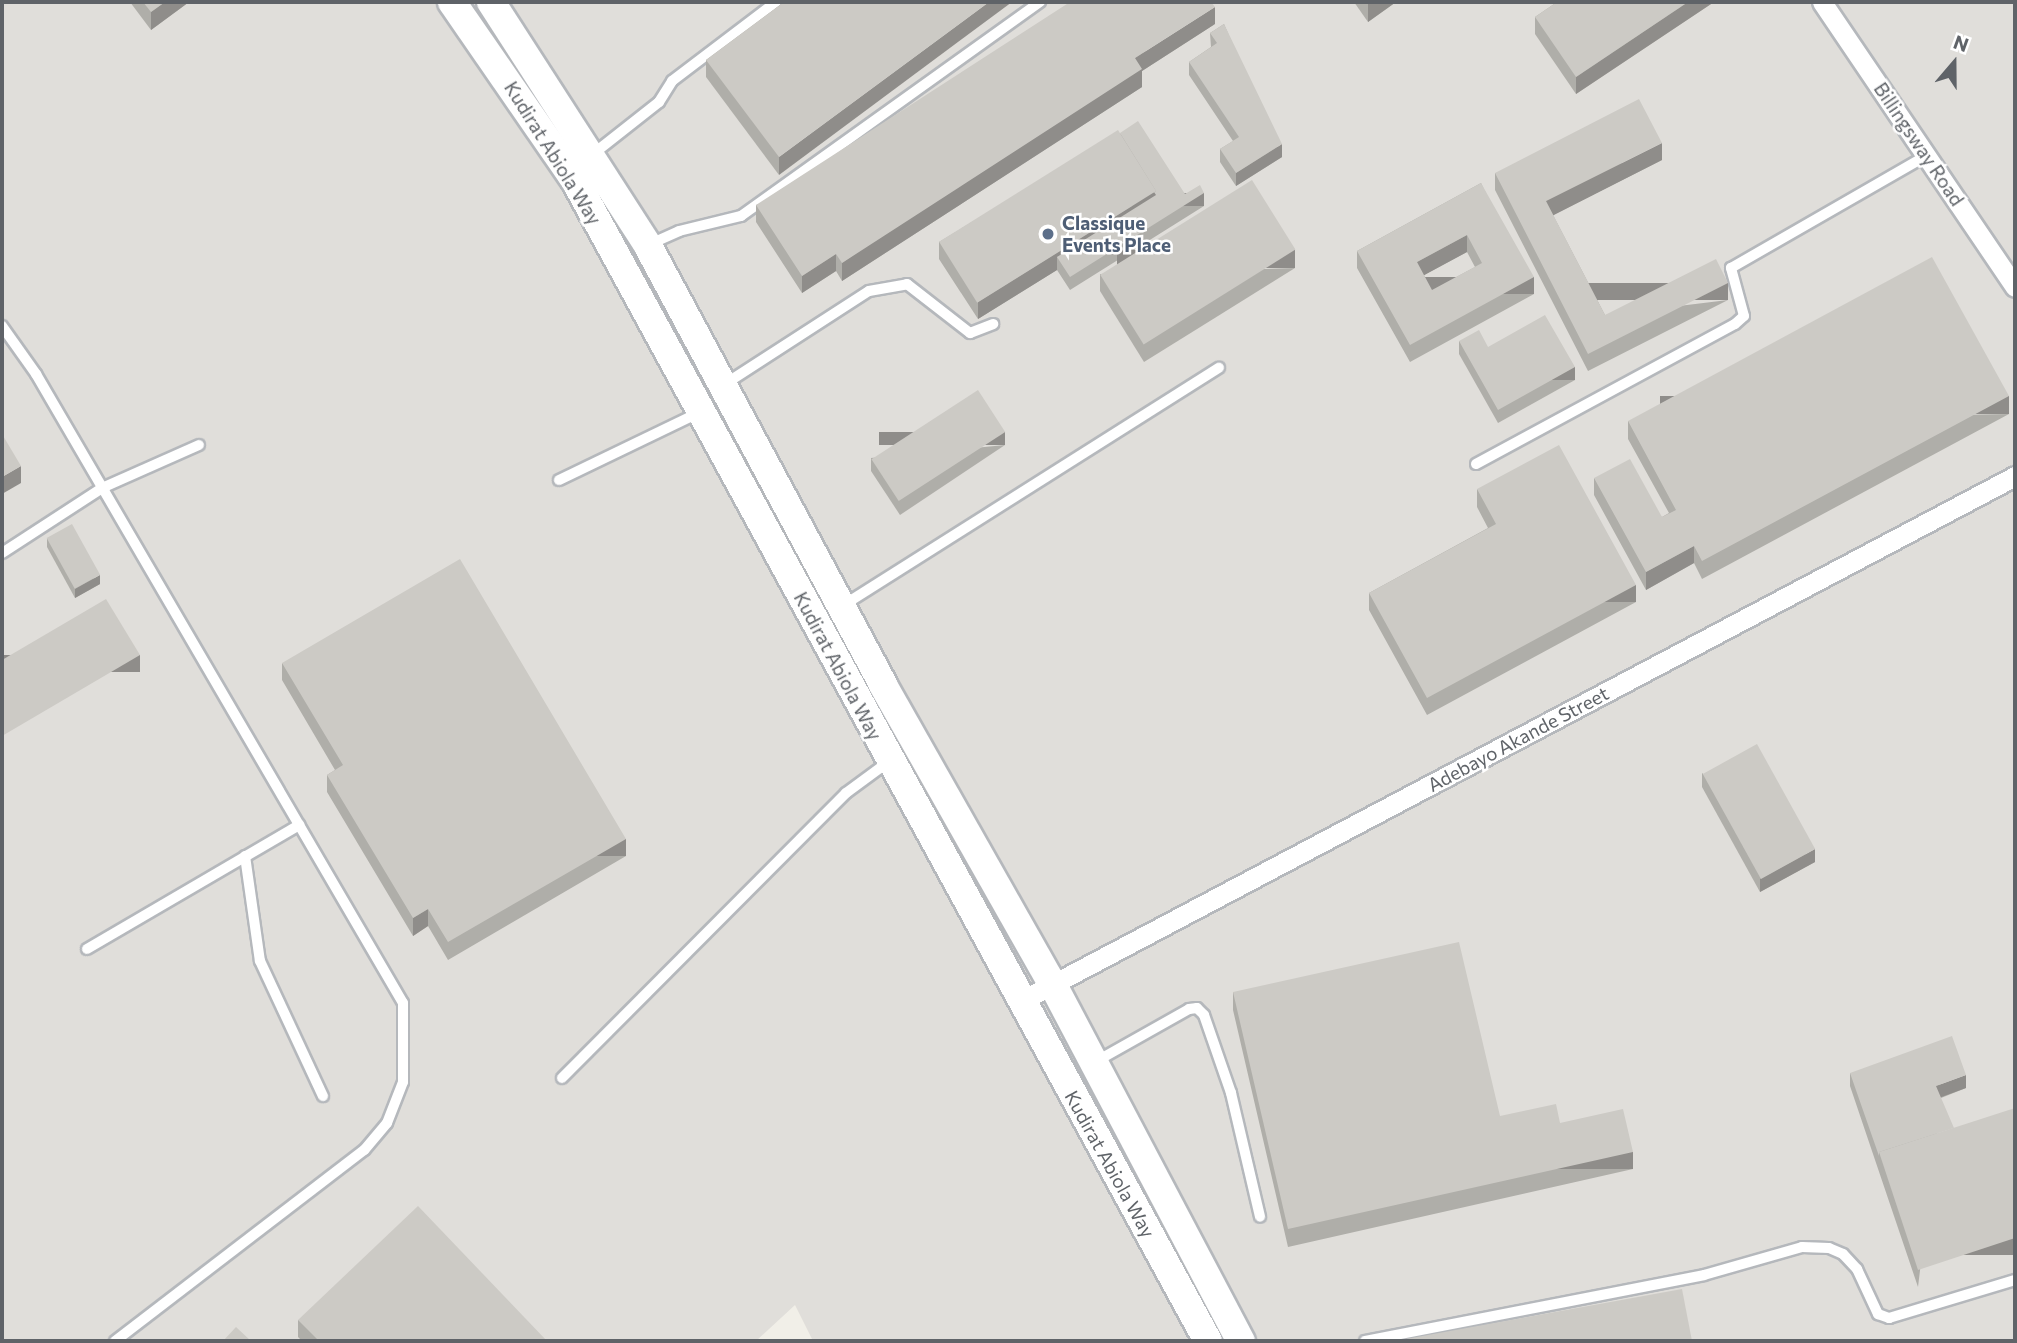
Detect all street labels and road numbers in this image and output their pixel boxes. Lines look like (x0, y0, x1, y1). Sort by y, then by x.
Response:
street label: Kudirat Abiola Way (500, 77, 606, 229)
street label: Billingsway Road (1869, 78, 1969, 210)
street label: Kudirat Abiola Way (789, 588, 887, 744)
street label: Adebayo Akande Street (1424, 682, 1612, 796)
street label: Kudirat Abiola Way (1060, 1086, 1160, 1242)

